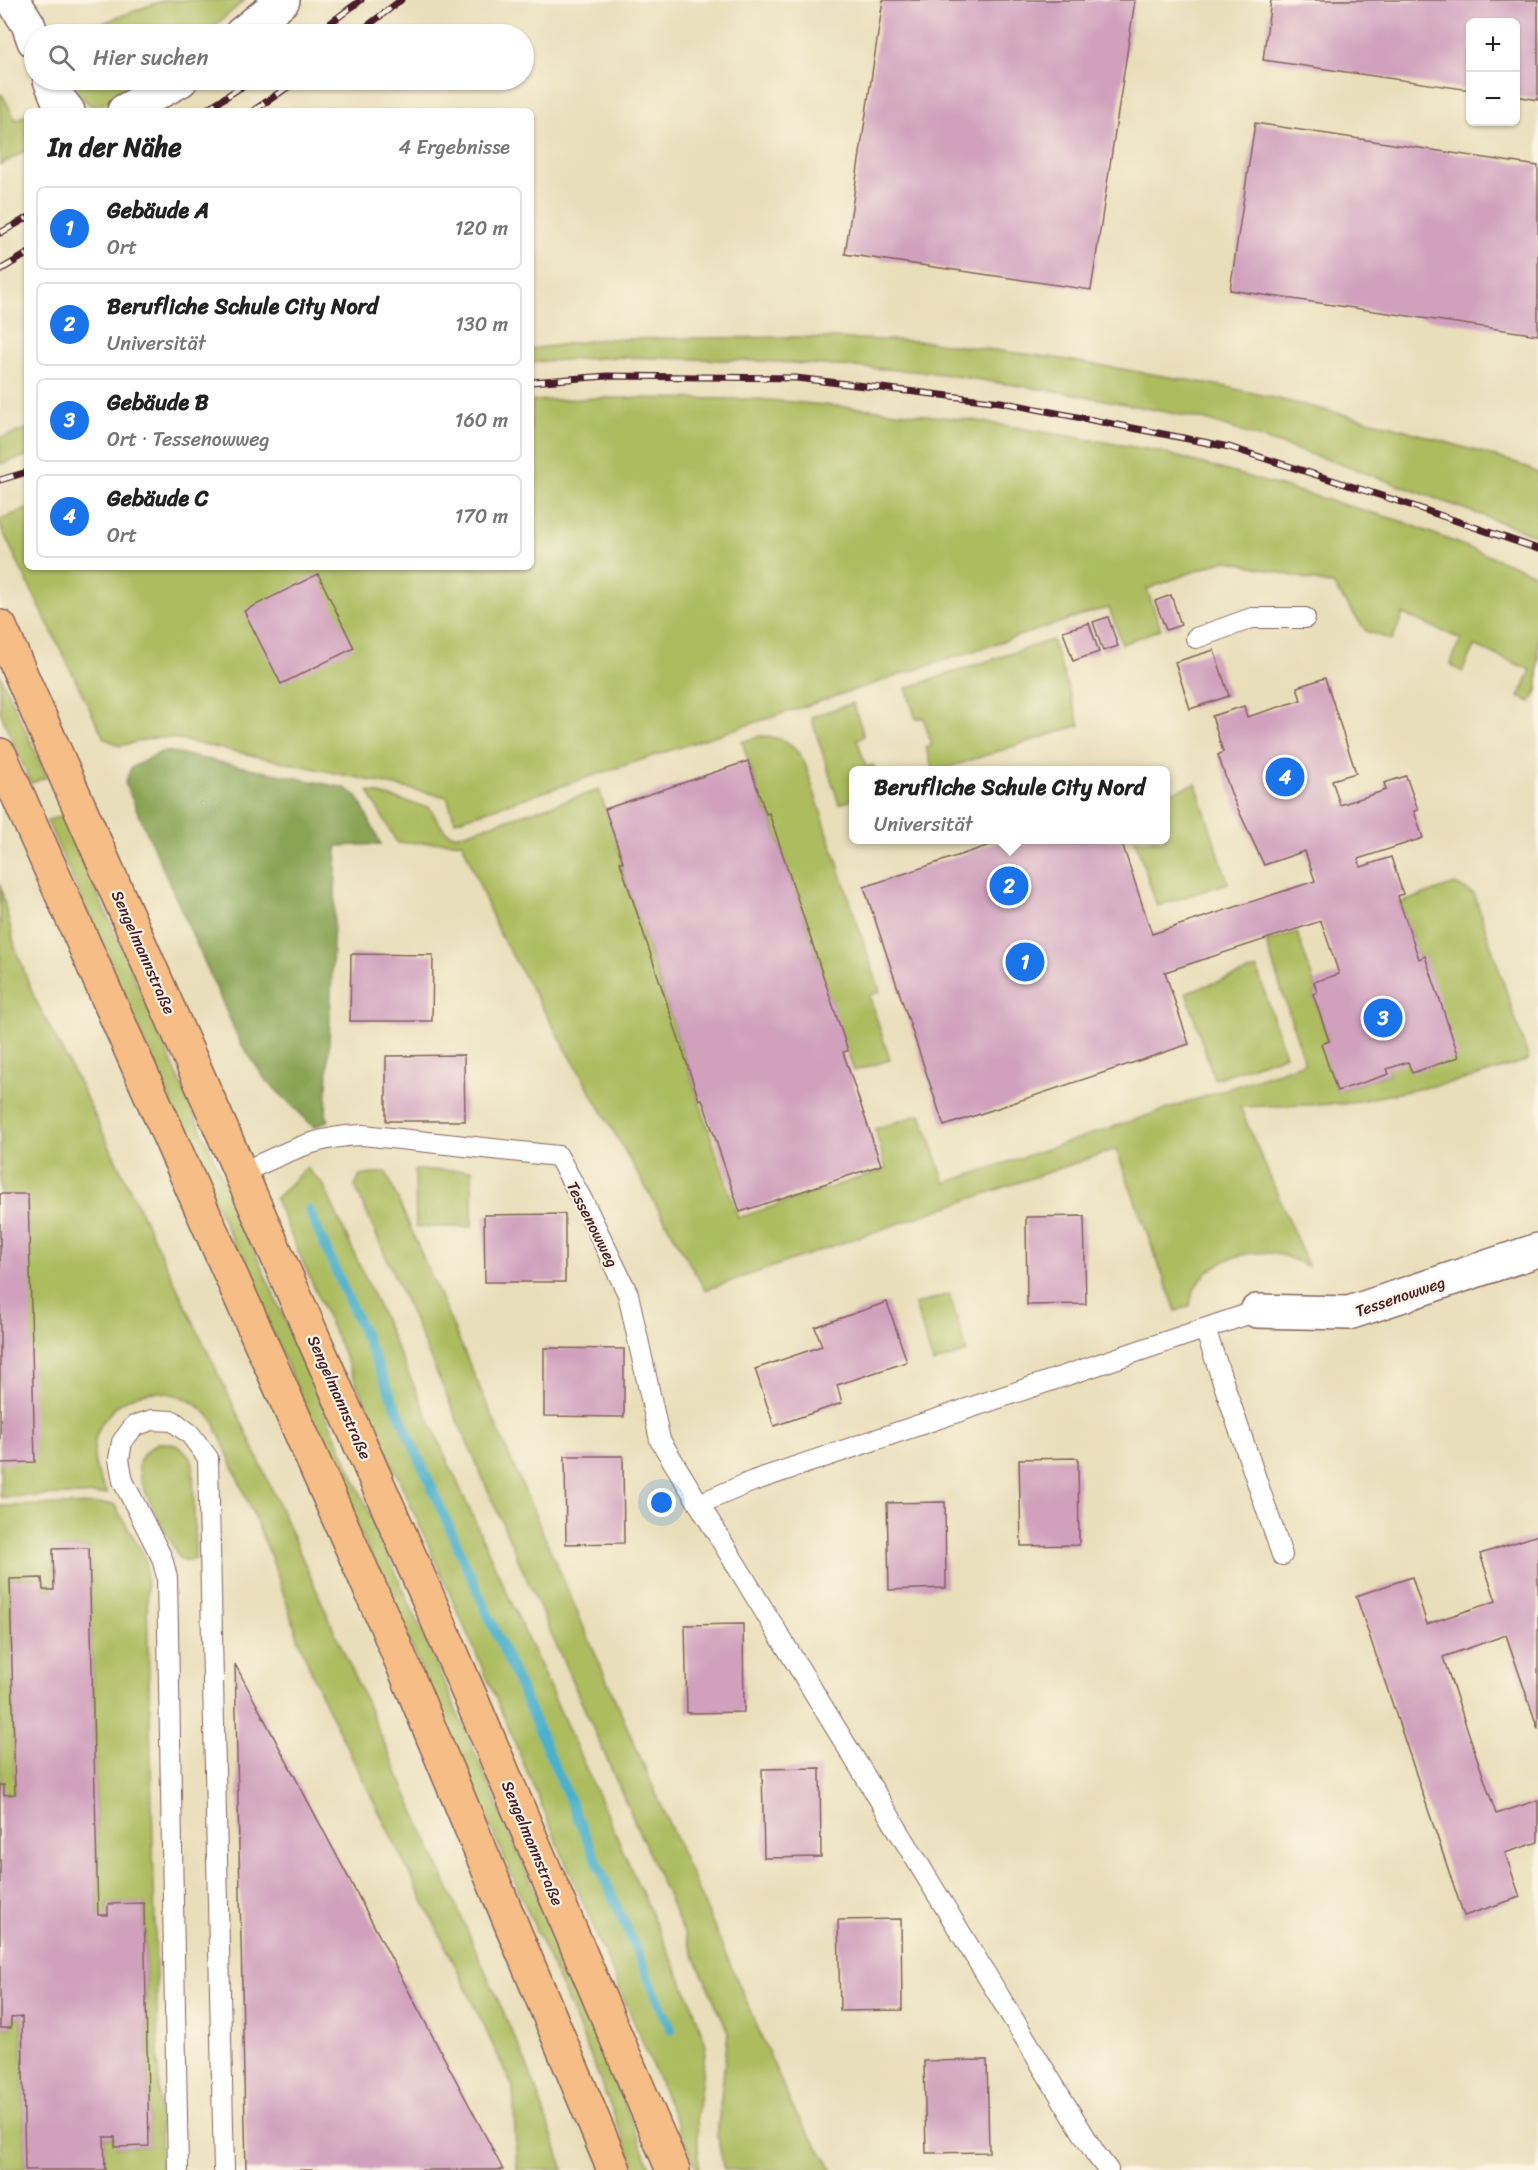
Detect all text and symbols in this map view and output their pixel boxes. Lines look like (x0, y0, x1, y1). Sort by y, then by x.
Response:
map controls (1466, 18, 1520, 126)
button: + (1466, 18, 1520, 72)
search box (24, 24, 534, 90)
text: Hier suchen (93, 38, 208, 77)
icon: search (45, 41, 78, 74)
button: − (1466, 72, 1520, 126)
text: In der Nähe (48, 124, 182, 170)
text: 4 Ergebnisse (399, 130, 510, 165)
text: Gebäude A (107, 191, 209, 230)
text: 1 (65, 211, 74, 246)
text: 120 m (455, 211, 508, 246)
text: Ort (107, 230, 137, 265)
text: Berufliche Schule City Nord (107, 287, 378, 326)
text: 2 (64, 307, 75, 342)
text: 130 m (455, 307, 508, 342)
text: Universität (107, 326, 206, 361)
text: Gebäude B (107, 383, 209, 422)
text: 3 (64, 403, 75, 438)
text: 160 m (455, 403, 508, 438)
text: Ort · Tessenowweg (107, 422, 270, 457)
text: Gebäude C (107, 479, 209, 518)
text: 4 (63, 499, 76, 534)
text: 170 m (455, 499, 508, 534)
text: Ort (107, 518, 137, 553)
pin: 4 (1266, 754, 1304, 800)
popup (849, 766, 1170, 844)
text: Berufliche Schule City Nord (874, 768, 1145, 807)
text: Universität (874, 807, 973, 842)
pin: 2 (990, 864, 1028, 908)
street label: Sengelmannstraße (103, 885, 184, 1019)
pin: 1 (1006, 940, 1044, 984)
pin: 3 (1364, 996, 1402, 1040)
street label: Tessenowweg (558, 1176, 627, 1273)
street label: Tessenowweg (1351, 1268, 1449, 1325)
street label: Sengelmannstraße (299, 1330, 380, 1464)
your location (647, 1488, 676, 1517)
street label: Sengelmannstraße (493, 1776, 572, 1910)

